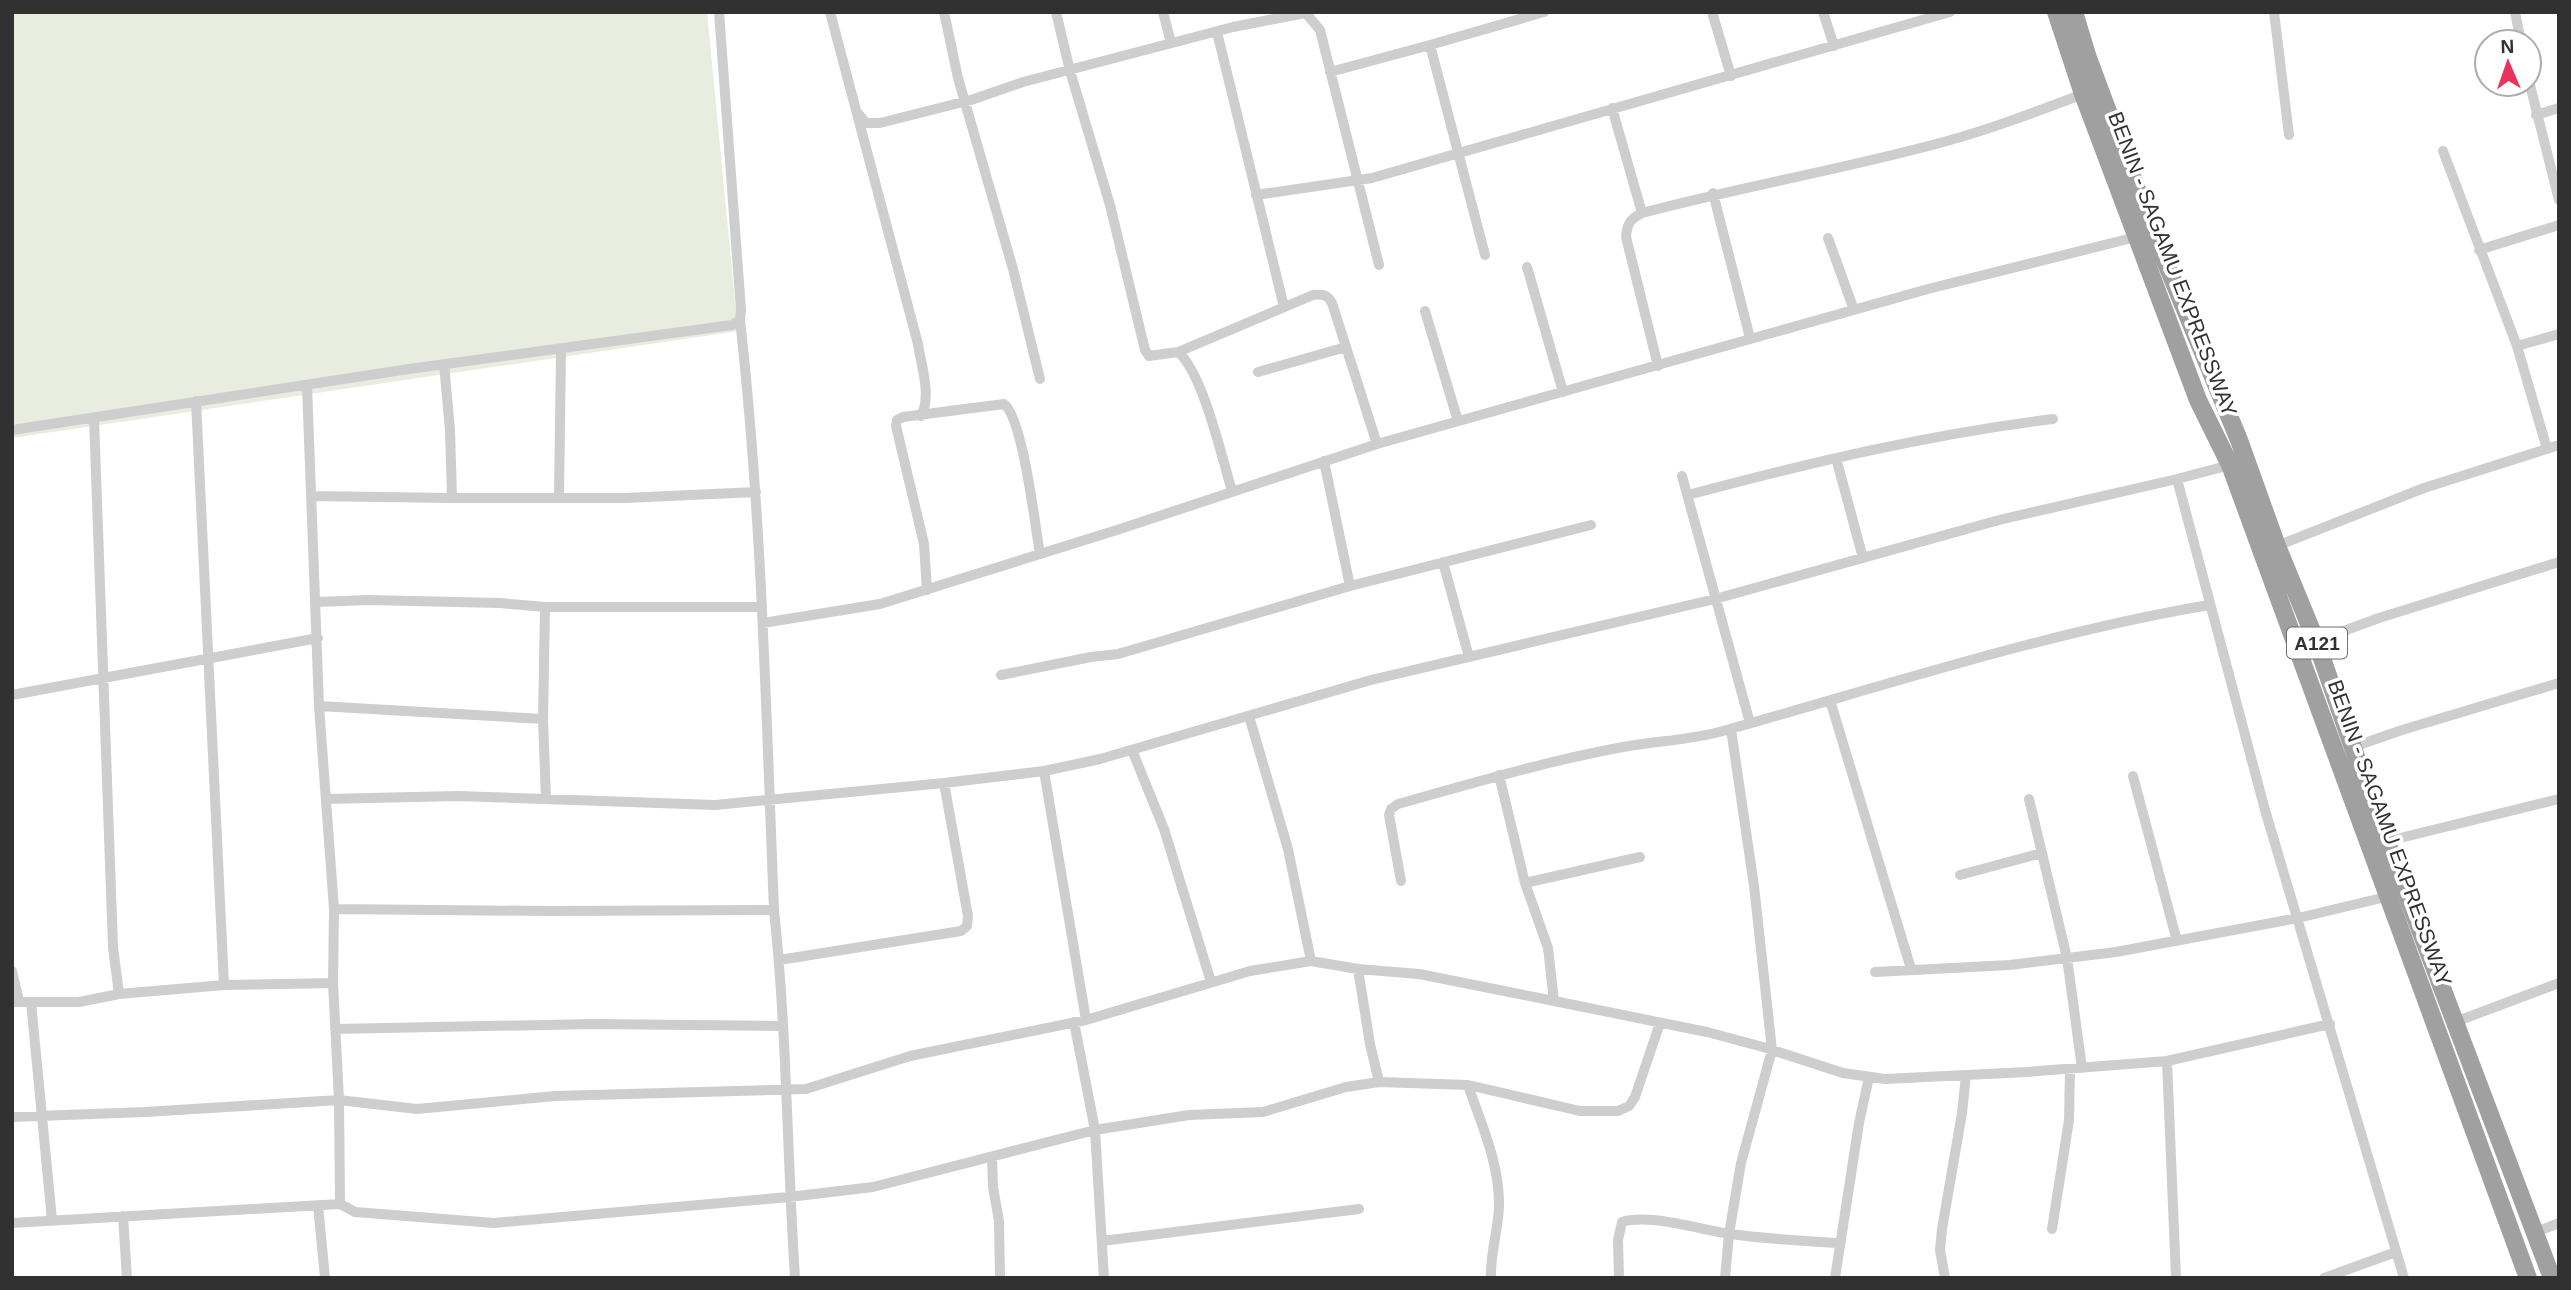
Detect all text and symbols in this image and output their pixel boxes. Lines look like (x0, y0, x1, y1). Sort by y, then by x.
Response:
north arrow (2473, 28, 2543, 98)
text: N (2500, 36, 2515, 57)
street label: BENIN - SAGAMU EXPRESSWAY (2104, 108, 2242, 420)
road number: A121 (2287, 628, 2347, 658)
street label: BENIN - SAGAMU EXPRESSWAY (2324, 677, 2456, 989)

